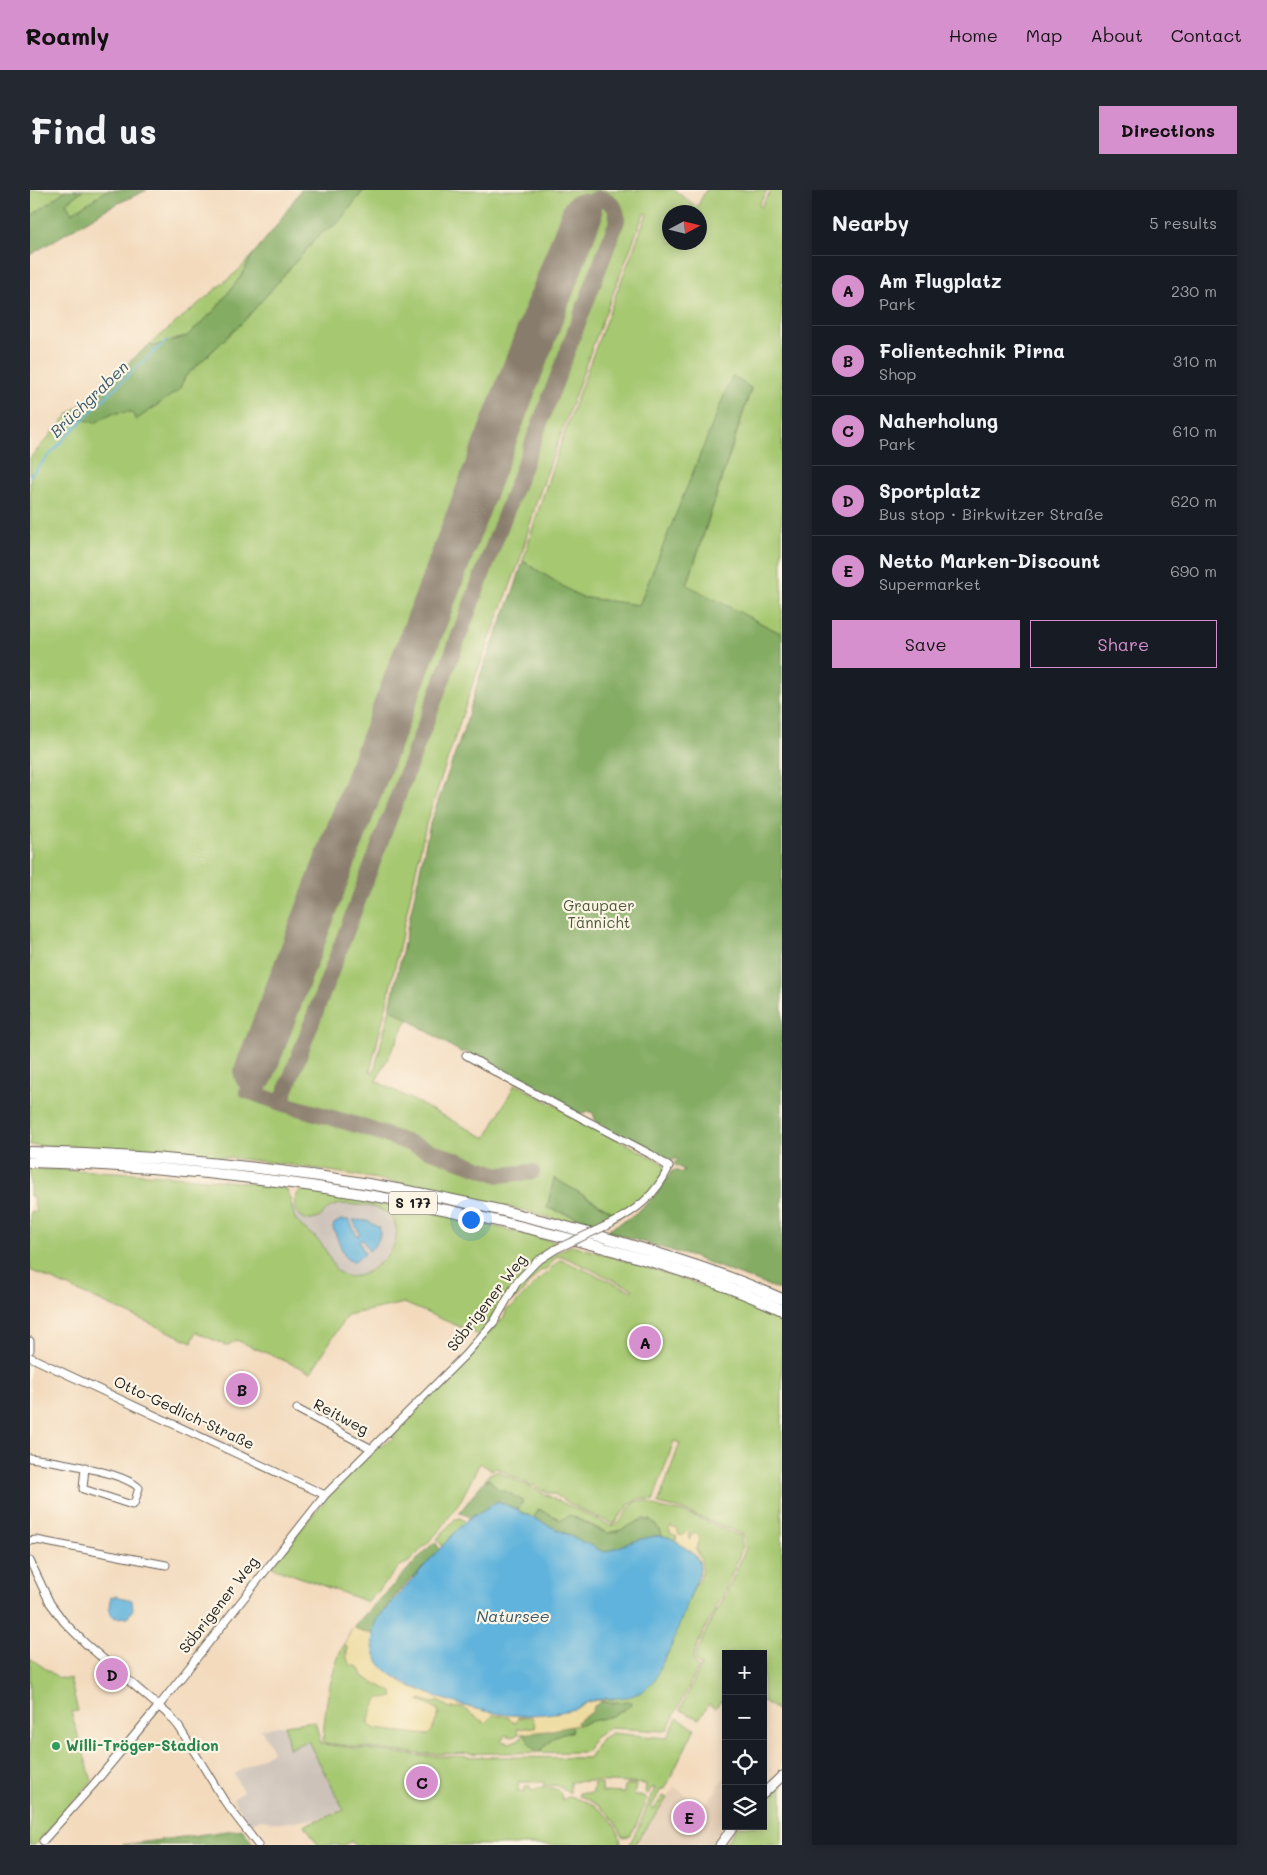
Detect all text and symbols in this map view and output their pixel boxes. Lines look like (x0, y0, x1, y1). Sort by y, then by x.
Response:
text: Roamly (25, 20, 109, 51)
text: Home (949, 23, 998, 47)
text: Map (1026, 23, 1062, 47)
text: About (1090, 23, 1143, 47)
text: Contact (1171, 23, 1242, 47)
button: Directions (1099, 106, 1237, 154)
text: Find us (30, 107, 157, 153)
north arrow (662, 205, 707, 250)
text: Nearby (832, 209, 909, 236)
text: 5 results (1149, 212, 1217, 233)
text: Am Flugplatz (879, 268, 1002, 293)
text: A (842, 280, 854, 301)
text: 230 m (1171, 280, 1217, 301)
text: Park (879, 293, 915, 314)
text: Folientechnik Pirna (879, 338, 1065, 363)
text: B (843, 350, 853, 371)
text: 310 m (1173, 350, 1217, 371)
water label: Brüchgraben (45, 356, 133, 441)
text: Shop (879, 363, 916, 384)
text: Naherholung (879, 408, 998, 433)
text: C (842, 420, 854, 441)
text: 610 m (1172, 420, 1217, 441)
text: Park (879, 433, 915, 454)
text: Sportplatz (879, 478, 981, 503)
text: D (842, 490, 854, 511)
text: 620 m (1171, 490, 1217, 511)
text: Bus stop · Birkwitzer Straße (879, 503, 1104, 524)
text: Netto Marken-Discount (879, 548, 1100, 573)
text: E (843, 560, 853, 581)
text: 690 m (1170, 560, 1217, 581)
text: Supermarket (879, 573, 981, 594)
button: Save (832, 620, 1020, 668)
button: Share (1030, 620, 1217, 668)
park label: Graupaer Tännicht (563, 895, 635, 932)
road number: S 177 (389, 1191, 437, 1214)
your location (458, 1207, 484, 1233)
street label: Söbrigener Weg (442, 1249, 531, 1355)
pin: A (629, 1323, 661, 1361)
pin: B (226, 1370, 258, 1408)
street label: Otto-Gedlich-Straße (111, 1371, 258, 1453)
street label: Reitweg (310, 1393, 373, 1439)
street label: Söbrigener Weg (174, 1551, 263, 1657)
water label: Natursee (476, 1605, 550, 1626)
map controls (722, 1650, 767, 1830)
button: + (722, 1650, 767, 1695)
pin: D (96, 1655, 128, 1693)
button: − (722, 1695, 767, 1740)
place label: Willi-Tröger-Stadion (66, 1735, 219, 1755)
marker: Willi-Tröger-Stadion (50, 1740, 62, 1752)
button: locate (722, 1740, 767, 1785)
pin: C (406, 1763, 438, 1801)
button: layers (722, 1785, 767, 1830)
pin: E (673, 1798, 705, 1836)

